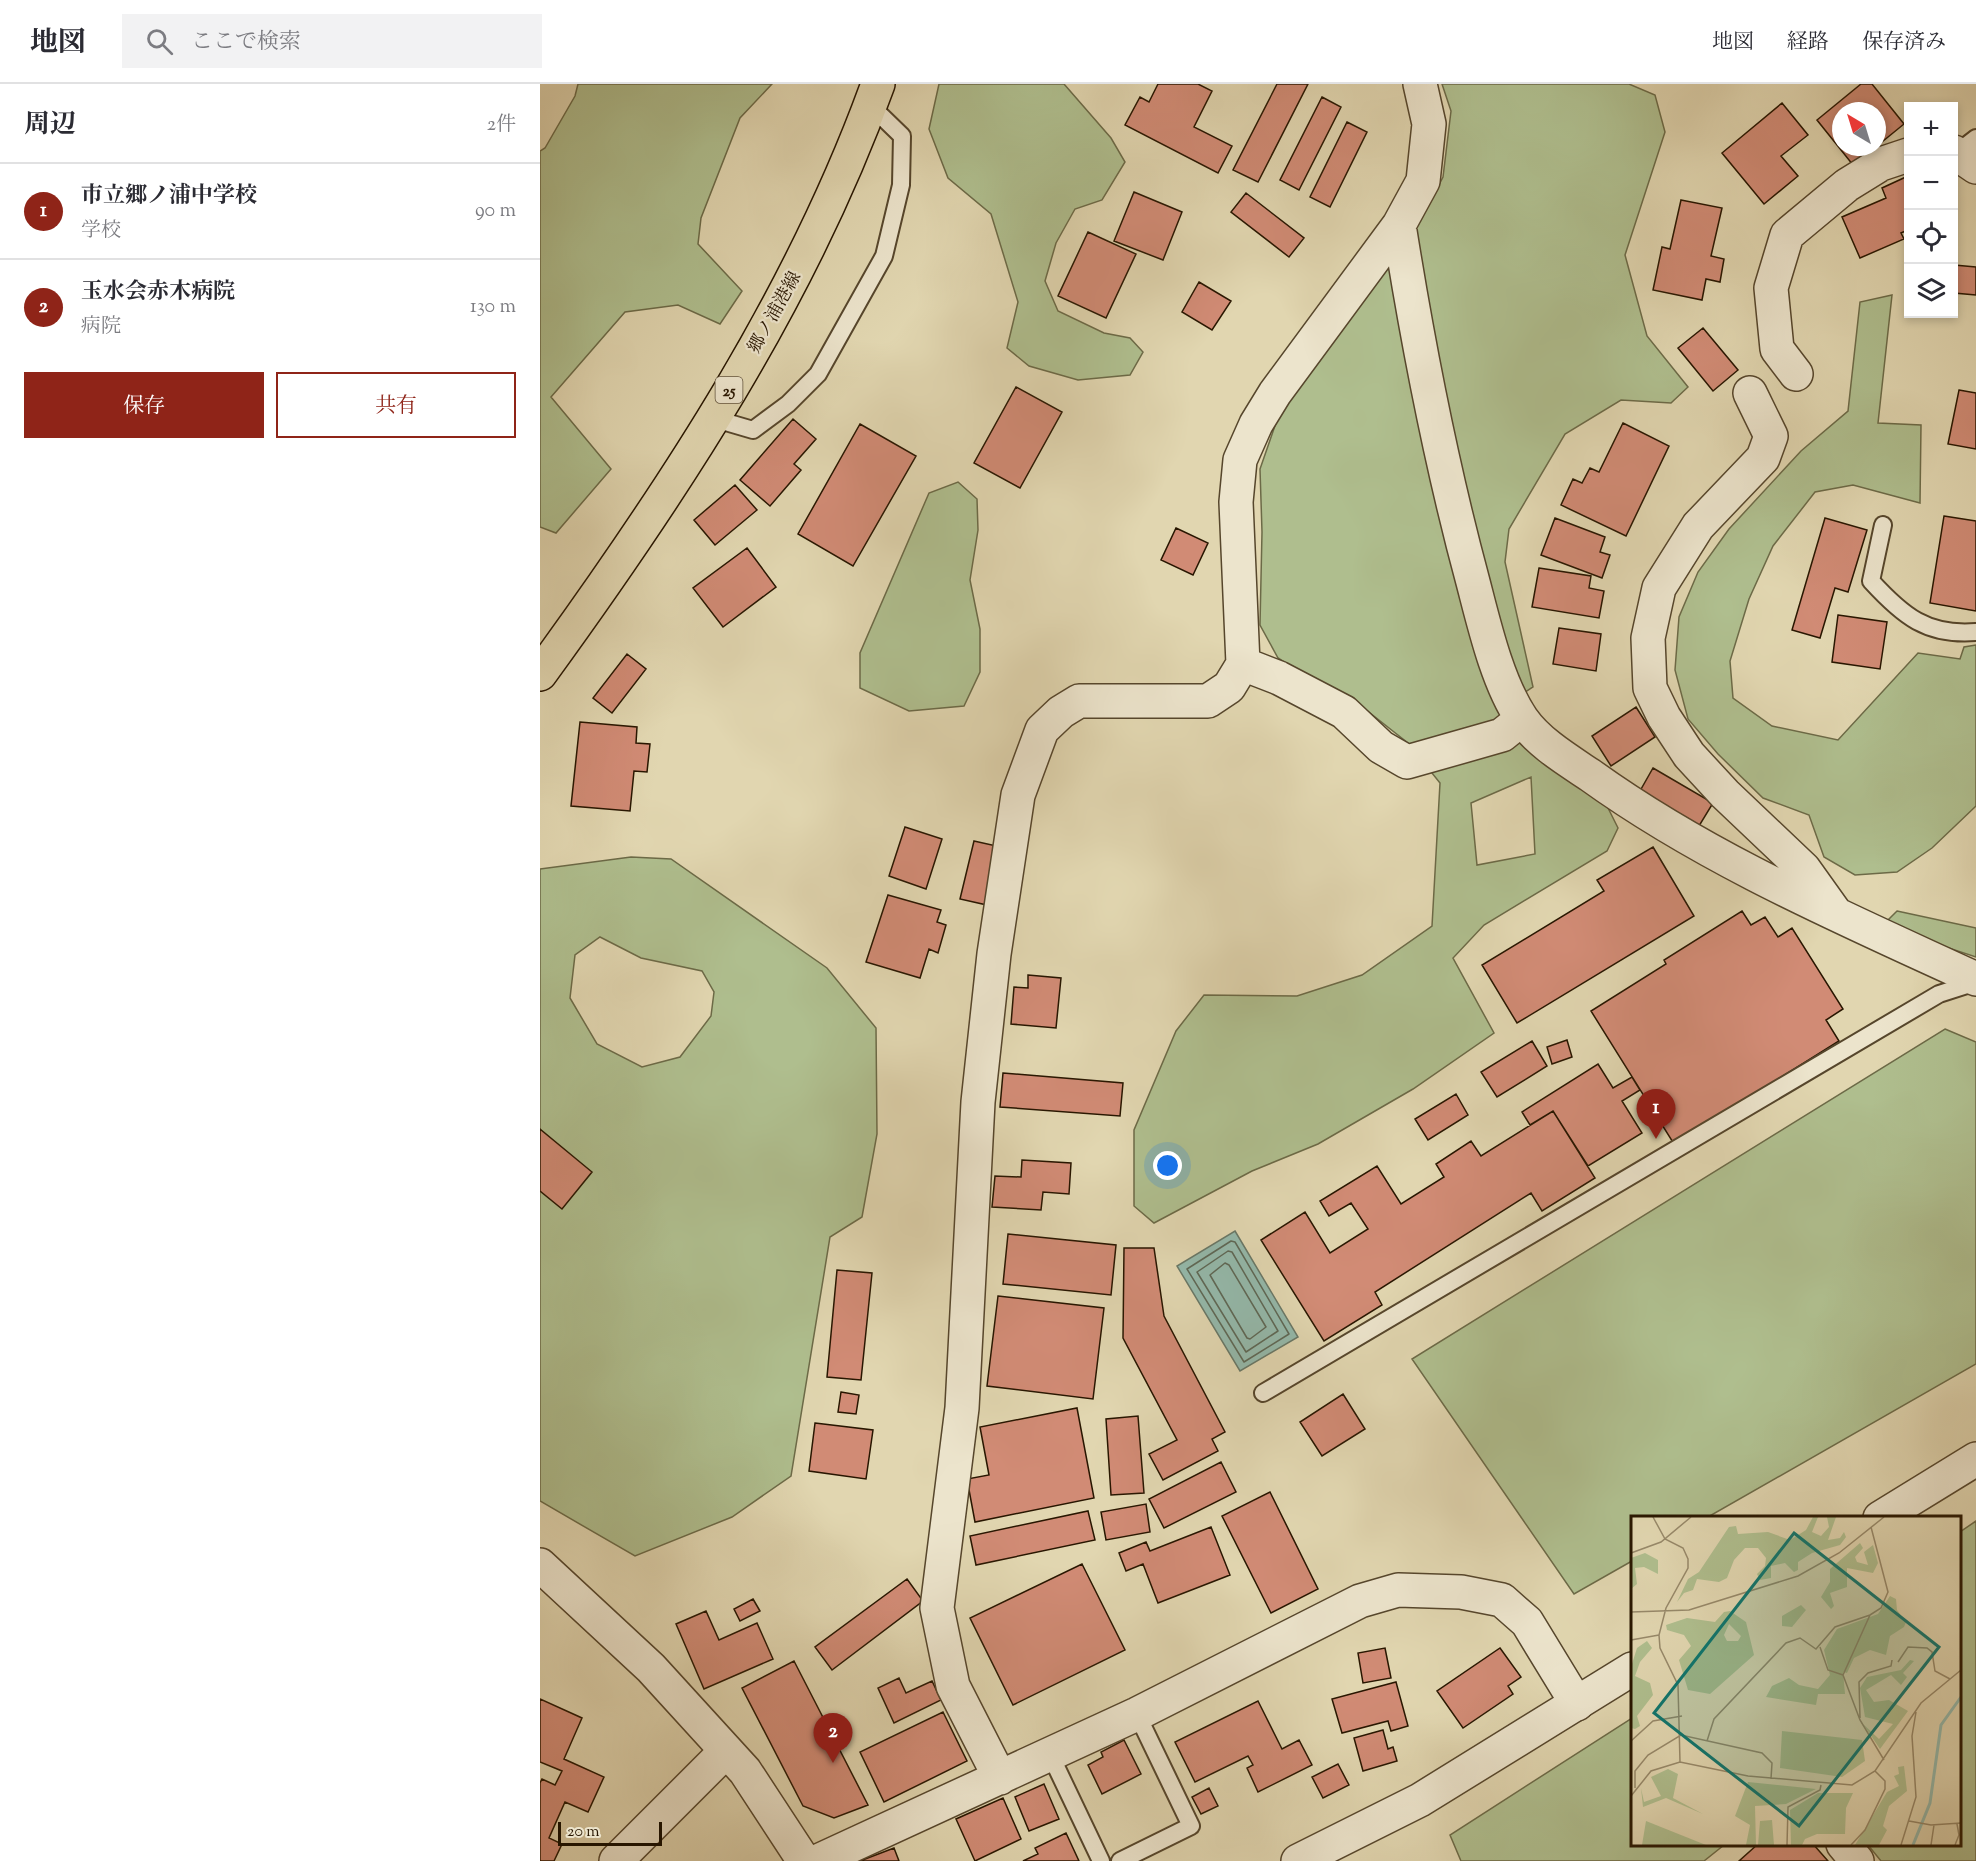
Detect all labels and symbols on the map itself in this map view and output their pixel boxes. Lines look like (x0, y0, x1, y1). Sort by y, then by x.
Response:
north arrow (1832, 102, 1886, 156)
street label: 郷ノ浦港線 (743, 267, 809, 359)
road number: 25 (716, 377, 742, 403)
pin: 1 (1636, 1090, 1676, 1139)
your location (1153, 1151, 1182, 1180)
inset map (1631, 1516, 1961, 1846)
pin: 2 (814, 1714, 852, 1763)
scale bar (558, 1819, 662, 1846)

